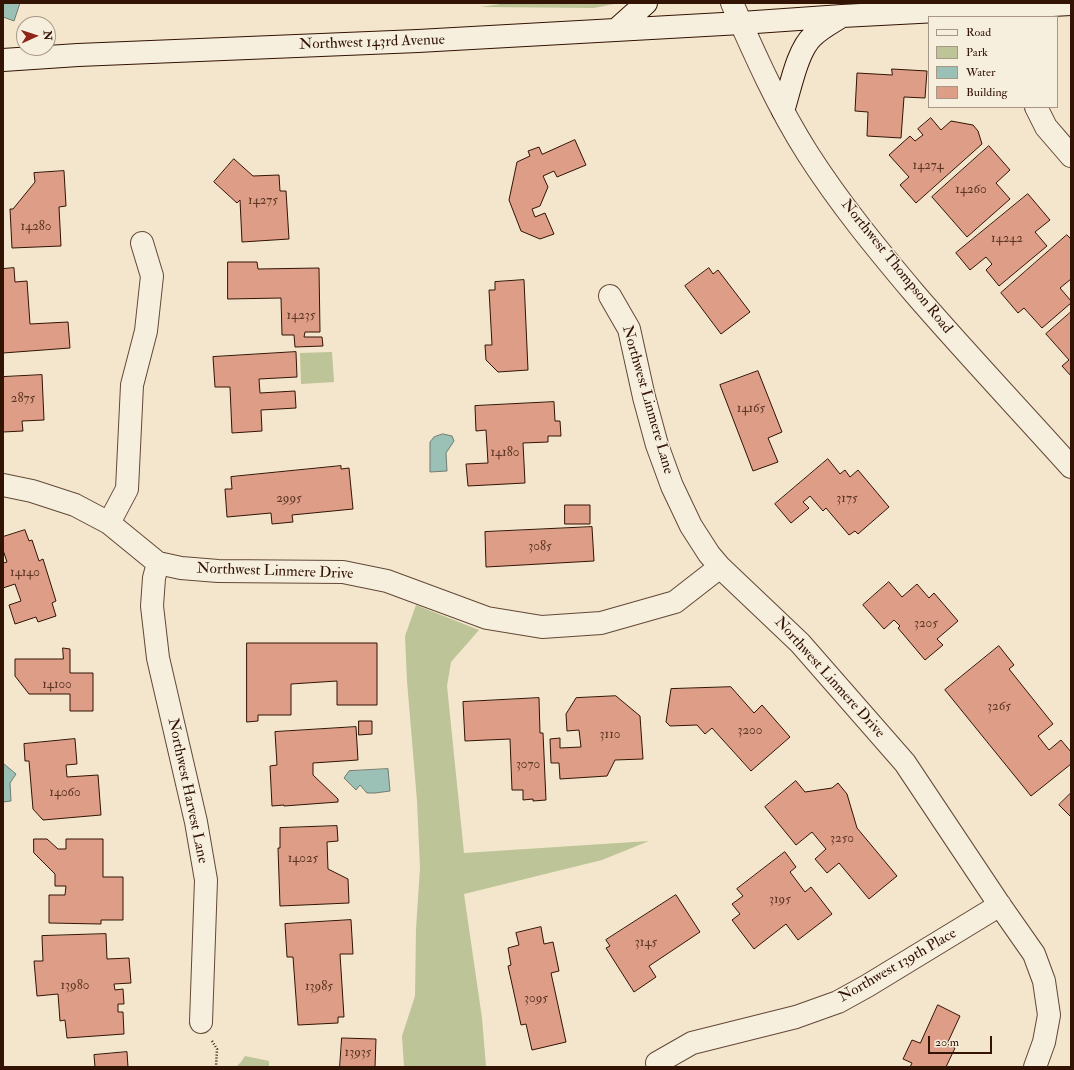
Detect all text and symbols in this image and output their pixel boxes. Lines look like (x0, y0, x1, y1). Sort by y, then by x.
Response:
north arrow (16, 16, 56, 56)
legend (928, 16, 1058, 108)
text: Road (966, 25, 991, 40)
text: N (41, 30, 54, 41)
street label: Northwest 143rd Avenue (299, 31, 445, 55)
text: Park (966, 45, 988, 60)
text: Water (966, 65, 995, 80)
text: Building (966, 85, 1007, 100)
house number: 14274 (913, 158, 943, 174)
house number: 14260 (955, 182, 987, 198)
house number: 14275 (248, 193, 278, 209)
street label: Northwest Thompson Road (836, 196, 956, 338)
house number: 14280 (20, 219, 52, 235)
house number: 14242 (991, 231, 1023, 247)
house number: 14235 (287, 308, 315, 324)
street label: Northwest Linmere Lane (617, 324, 677, 476)
house number: 2875 (11, 391, 35, 407)
house number: 14165 (737, 401, 765, 417)
house number: 14180 (490, 445, 520, 461)
house number: 2995 (276, 491, 302, 507)
house number: 3175 (836, 491, 858, 507)
house number: 3085 (528, 539, 552, 555)
street label: Northwest Linmere Drive (196, 560, 354, 584)
house number: 14140 (10, 565, 40, 581)
street label: Northwest Linmere Drive (770, 614, 888, 742)
house number: 3205 (914, 616, 938, 632)
house number: 14100 (42, 677, 72, 693)
house number: 3265 (987, 699, 1011, 715)
street label: Northwest Harvest Lane (163, 717, 211, 865)
house number: 3200 (738, 723, 762, 739)
house number: 3110 (600, 727, 620, 743)
house number: 3070 (516, 757, 540, 773)
house number: 14060 (49, 785, 81, 801)
house number: 3250 (830, 831, 854, 847)
house number: 14025 (288, 851, 318, 867)
house number: 3195 (769, 892, 791, 908)
street label: Northwest 139th Place (836, 925, 960, 1007)
house number: 3145 (635, 935, 657, 951)
house number: 13980 (60, 978, 90, 994)
house number: 13985 (305, 979, 333, 995)
house number: 3095 (524, 991, 548, 1007)
scale bar (930, 1028, 994, 1054)
text: 20 m (935, 1035, 959, 1050)
house number: 13935 (345, 1045, 371, 1061)

